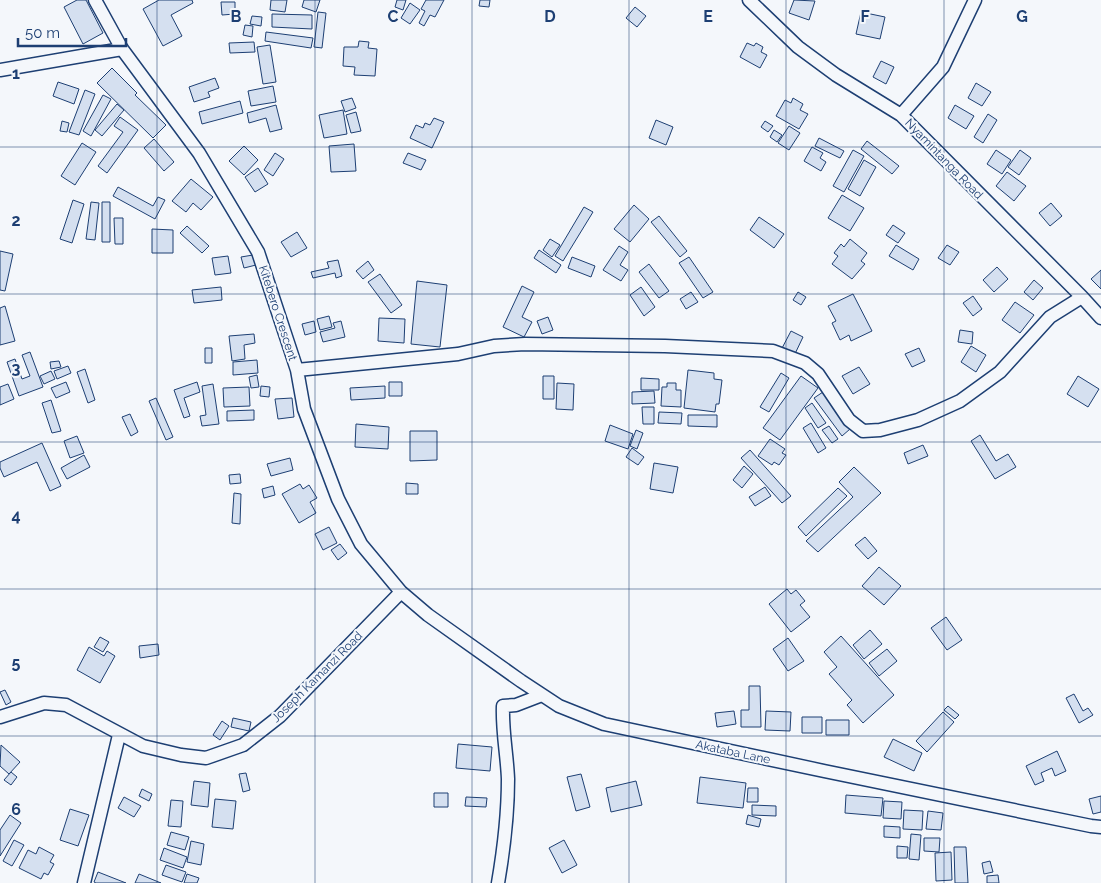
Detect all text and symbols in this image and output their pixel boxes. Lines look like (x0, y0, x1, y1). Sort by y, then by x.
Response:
text: B (231, 7, 242, 26)
text: C (388, 7, 399, 26)
text: D (544, 7, 556, 26)
text: E (703, 7, 713, 26)
text: F (860, 7, 870, 26)
text: G (1016, 7, 1028, 26)
scale bar (18, 15, 125, 47)
text: 50 m (25, 24, 60, 42)
text: 1 (12, 64, 20, 83)
street label: Nyamintanga Road (902, 116, 986, 202)
text: 2 (11, 211, 21, 230)
street label: Kitebero Crescent (256, 263, 300, 363)
text: 3 (12, 359, 21, 378)
text: 4 (11, 506, 21, 525)
street label: Joseph Kamanzi Road (269, 629, 365, 725)
text: 5 (12, 653, 21, 672)
street label: Akataba Lane (694, 737, 772, 767)
text: 6 (11, 800, 21, 819)

